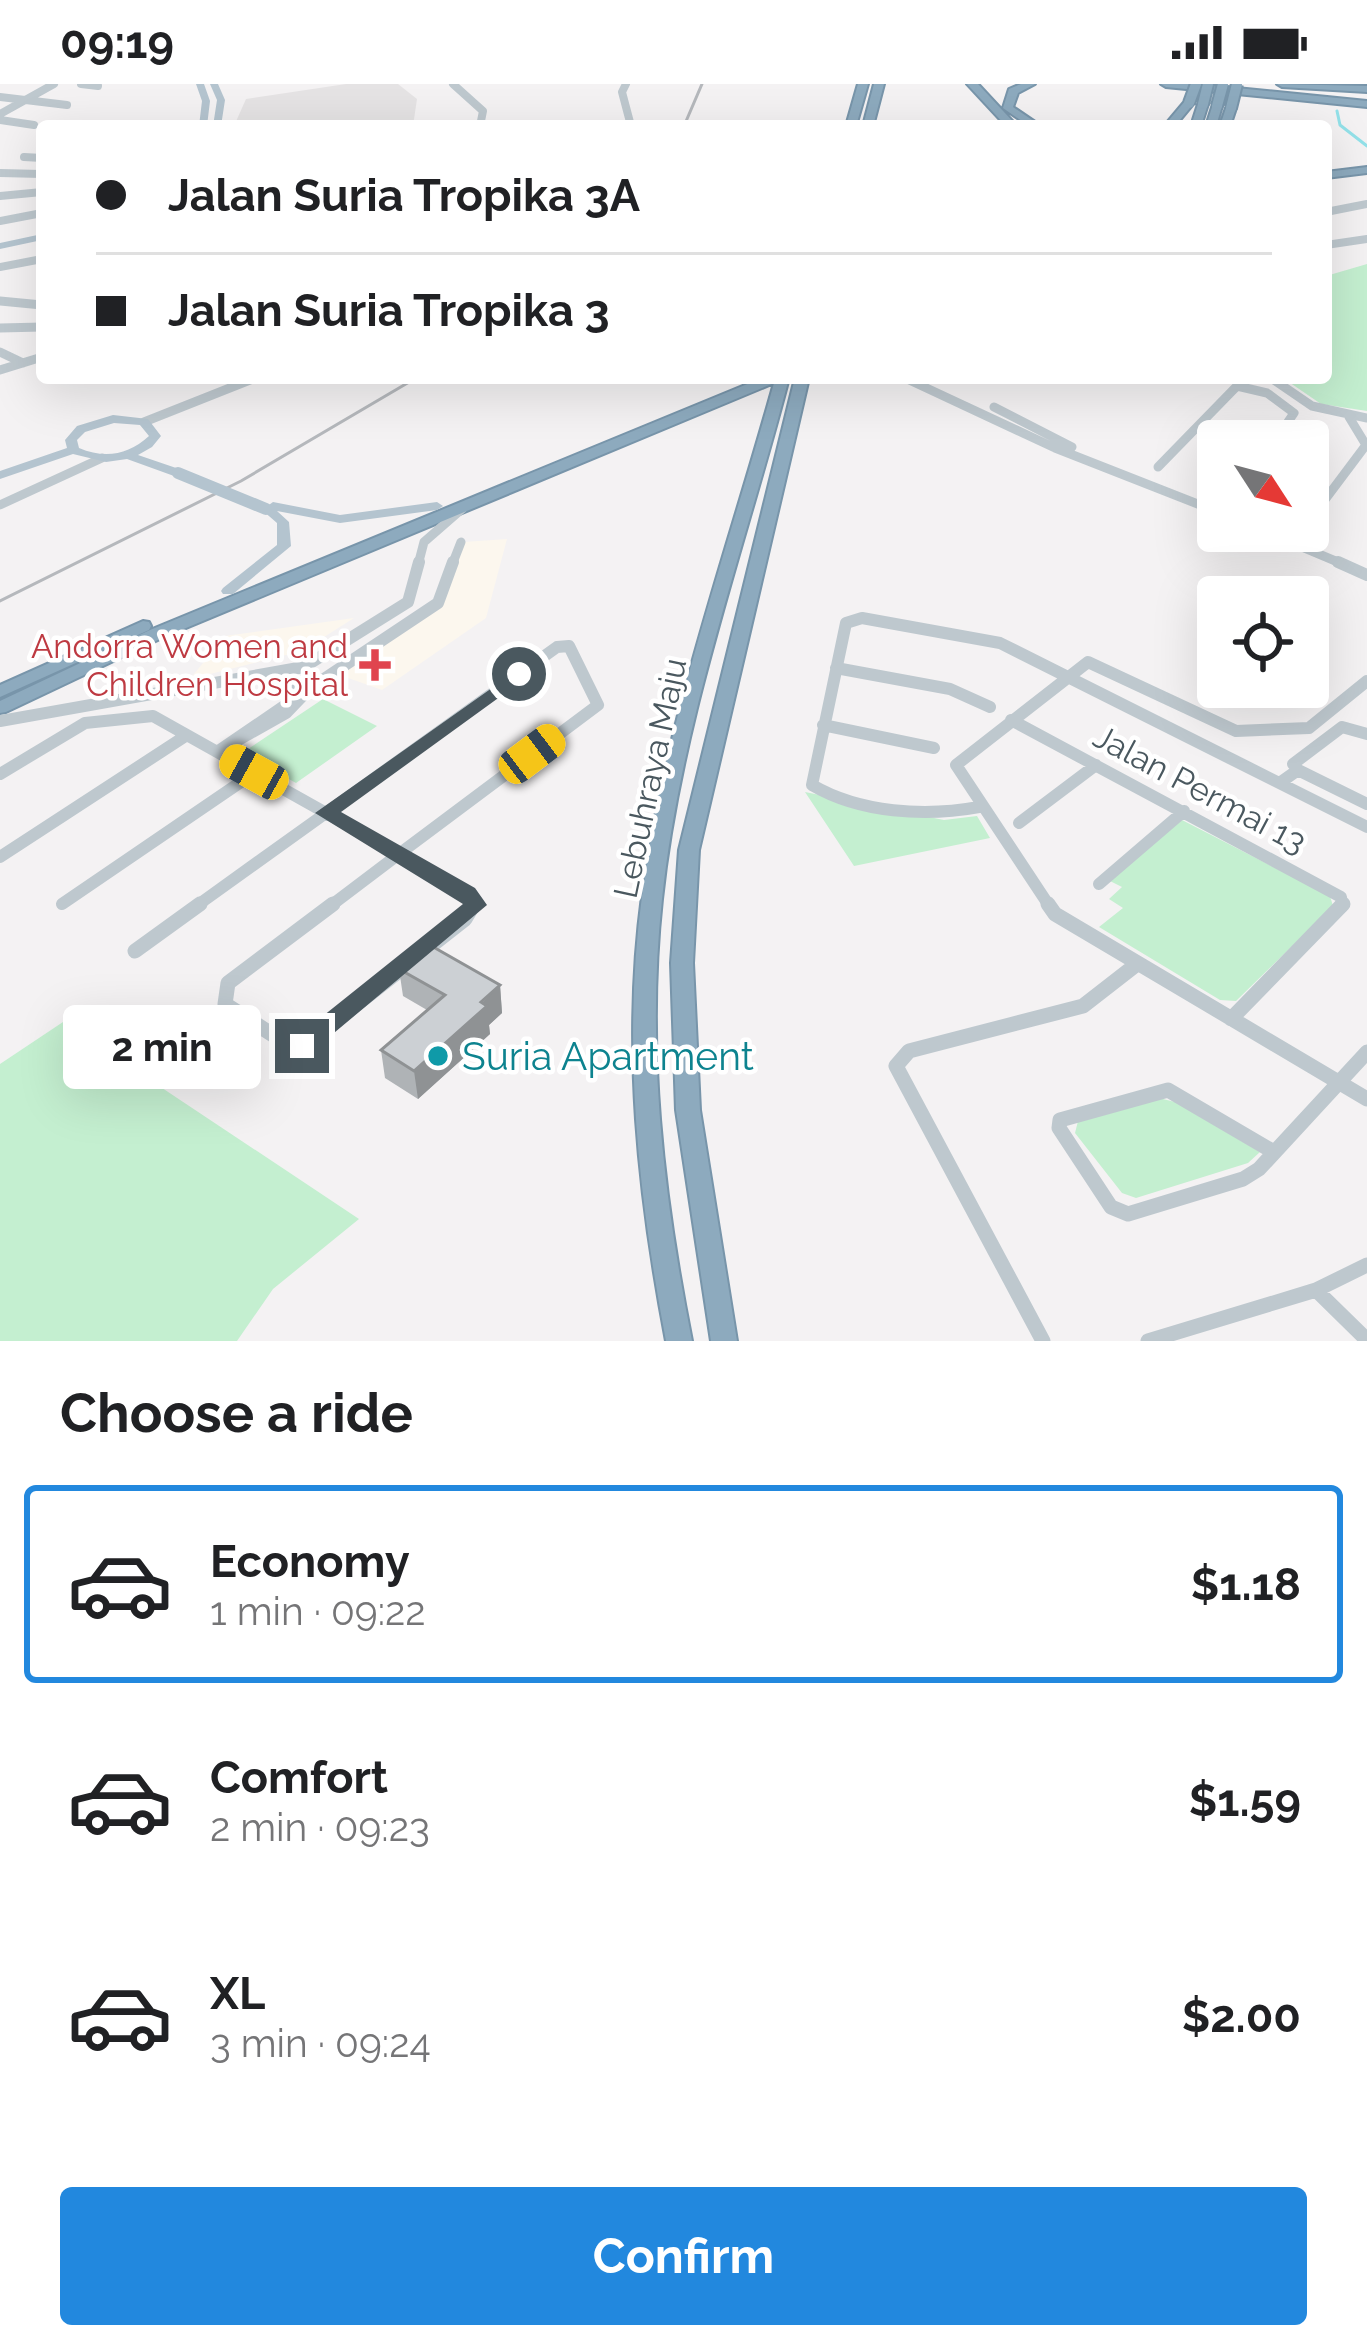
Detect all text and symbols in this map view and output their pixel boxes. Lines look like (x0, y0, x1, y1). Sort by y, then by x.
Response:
text: 09:19 (60, 16, 174, 69)
text: Jalan Suria Tropika 3A (168, 169, 640, 222)
text: Jalan Suria Tropika 3 (168, 284, 610, 337)
north arrow (1197, 420, 1329, 552)
map controls (1197, 420, 1329, 708)
button: locate (1197, 576, 1329, 708)
place label: Andorra Women and Children Hospital (31, 627, 349, 704)
route start (492, 647, 546, 701)
marker: Andorra Women and Children Hospital (359, 649, 391, 681)
street label: Lebuhraya Maju (606, 655, 694, 901)
street label: Jalan Permai 13 (1087, 717, 1313, 861)
car (492, 718, 572, 790)
car (214, 739, 294, 805)
callout: 2 min (62, 1004, 260, 1088)
route end (275, 1019, 329, 1073)
text: 2 min (111, 1024, 213, 1070)
place label: Suria Apartment (462, 1033, 754, 1079)
marker: Suria Apartment (425, 1043, 451, 1069)
text: Choose a ride (60, 1381, 413, 1445)
icon: car (66, 1530, 174, 1638)
text: Economy (210, 1535, 410, 1588)
text: $1.18 (1191, 1558, 1301, 1611)
text: 1 min · 09:22 (210, 1588, 426, 1634)
icon: car (66, 1746, 174, 1854)
text: Comfort (210, 1751, 388, 1804)
text: $1.59 (1189, 1774, 1301, 1827)
text: 2 min · 09:23 (210, 1804, 430, 1850)
icon: car (66, 1962, 174, 2070)
text: XL (210, 1967, 265, 2020)
text: $2.00 (1182, 1990, 1301, 2043)
text: 3 min · 09:24 (210, 2020, 431, 2066)
button: Confirm (60, 2187, 1307, 2325)

